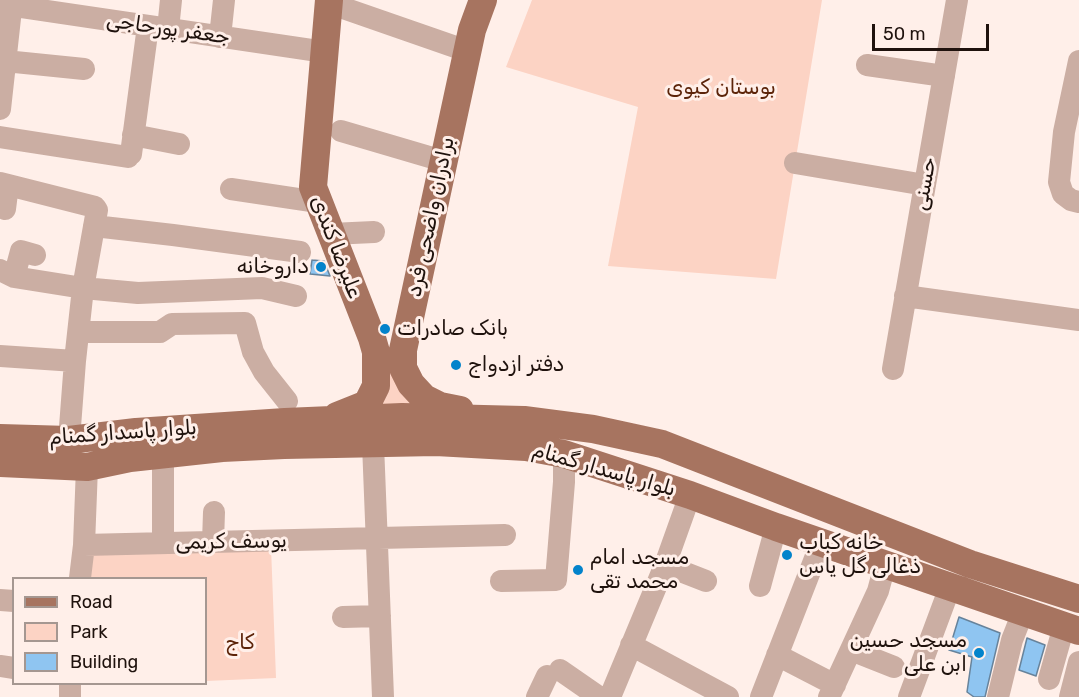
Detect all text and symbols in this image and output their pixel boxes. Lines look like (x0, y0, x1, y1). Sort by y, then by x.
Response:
street label: جعفر پورحاجی (105, 8, 231, 50)
scale bar (875, 12, 992, 50)
text: 50 m (883, 23, 926, 45)
park label: بوستان کیوی (666, 75, 776, 101)
street label: برادران واضحی فرد (402, 135, 460, 299)
street label: حسنی (908, 155, 942, 213)
street label: علیرضا کندی (305, 192, 367, 302)
place label: داروخانه (237, 254, 309, 280)
marker: داروخانه (314, 260, 328, 274)
place label: بانک صادرات (397, 316, 508, 342)
marker: بانک صادرات (378, 322, 392, 336)
place label: دفتر ازدواج (468, 352, 564, 378)
marker: دفتر ازدواج (449, 358, 463, 372)
street label: بلوار پاسدار گمنام (49, 415, 197, 451)
street label: بلوار پاسدار گمنام (530, 438, 678, 502)
street label: یوسف کریمی (175, 528, 287, 556)
place label: خانه کباب ذغالی گل یاس (799, 530, 921, 580)
place label: مسجد امام محمد تقی (590, 545, 689, 595)
marker: خانه کباب ذغالی گل یاس (780, 548, 794, 562)
marker: مسجد امام محمد تقی (571, 563, 585, 577)
legend (12, 577, 207, 685)
text: Road (70, 591, 113, 613)
text: Park (70, 621, 107, 643)
place label: مسجد حسین ابن علی (850, 628, 967, 678)
park label: کاج (225, 630, 255, 656)
marker: مسجد حسین ابن علی (972, 646, 986, 660)
text: Building (70, 651, 138, 673)

